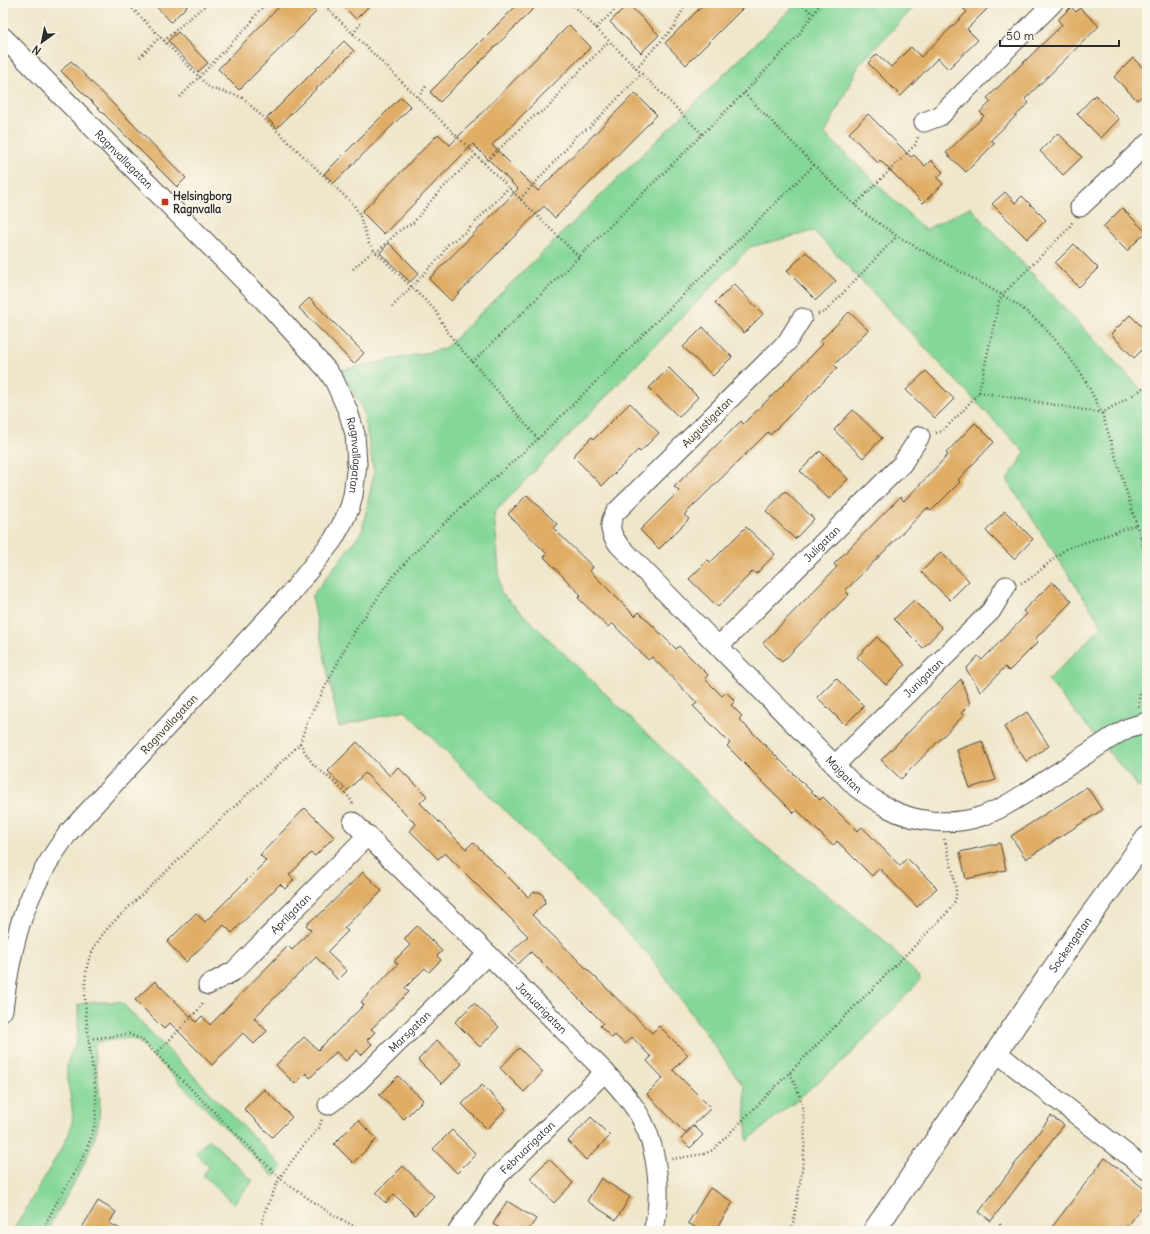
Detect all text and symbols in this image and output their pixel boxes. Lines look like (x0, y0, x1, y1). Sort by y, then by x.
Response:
north arrow (22, 22, 62, 62)
scale bar (1000, 22, 1119, 48)
text: 50 m (1006, 28, 1035, 43)
text: N (30, 42, 44, 58)
street label: Ragnvallagatan (92, 127, 156, 192)
place label: Helsingborg Ragnvalla (173, 189, 232, 217)
marker: Helsingborg Ragnvalla (160, 197, 170, 207)
street label: Augustigatan (679, 394, 735, 450)
street label: Ragnvallagatan (343, 415, 364, 494)
street label: Juligatan (801, 523, 843, 565)
street label: Junigatan (901, 655, 946, 700)
street label: Ragnvallagatan (138, 691, 200, 757)
street label: Majgatan (823, 753, 865, 796)
street label: Aprilgatan (267, 890, 314, 937)
street label: Sockengatan (1046, 914, 1094, 975)
street label: Januarigatan (513, 980, 570, 1037)
street label: Marsgatan (385, 1008, 433, 1055)
street label: Februarigatan (497, 1118, 558, 1177)

